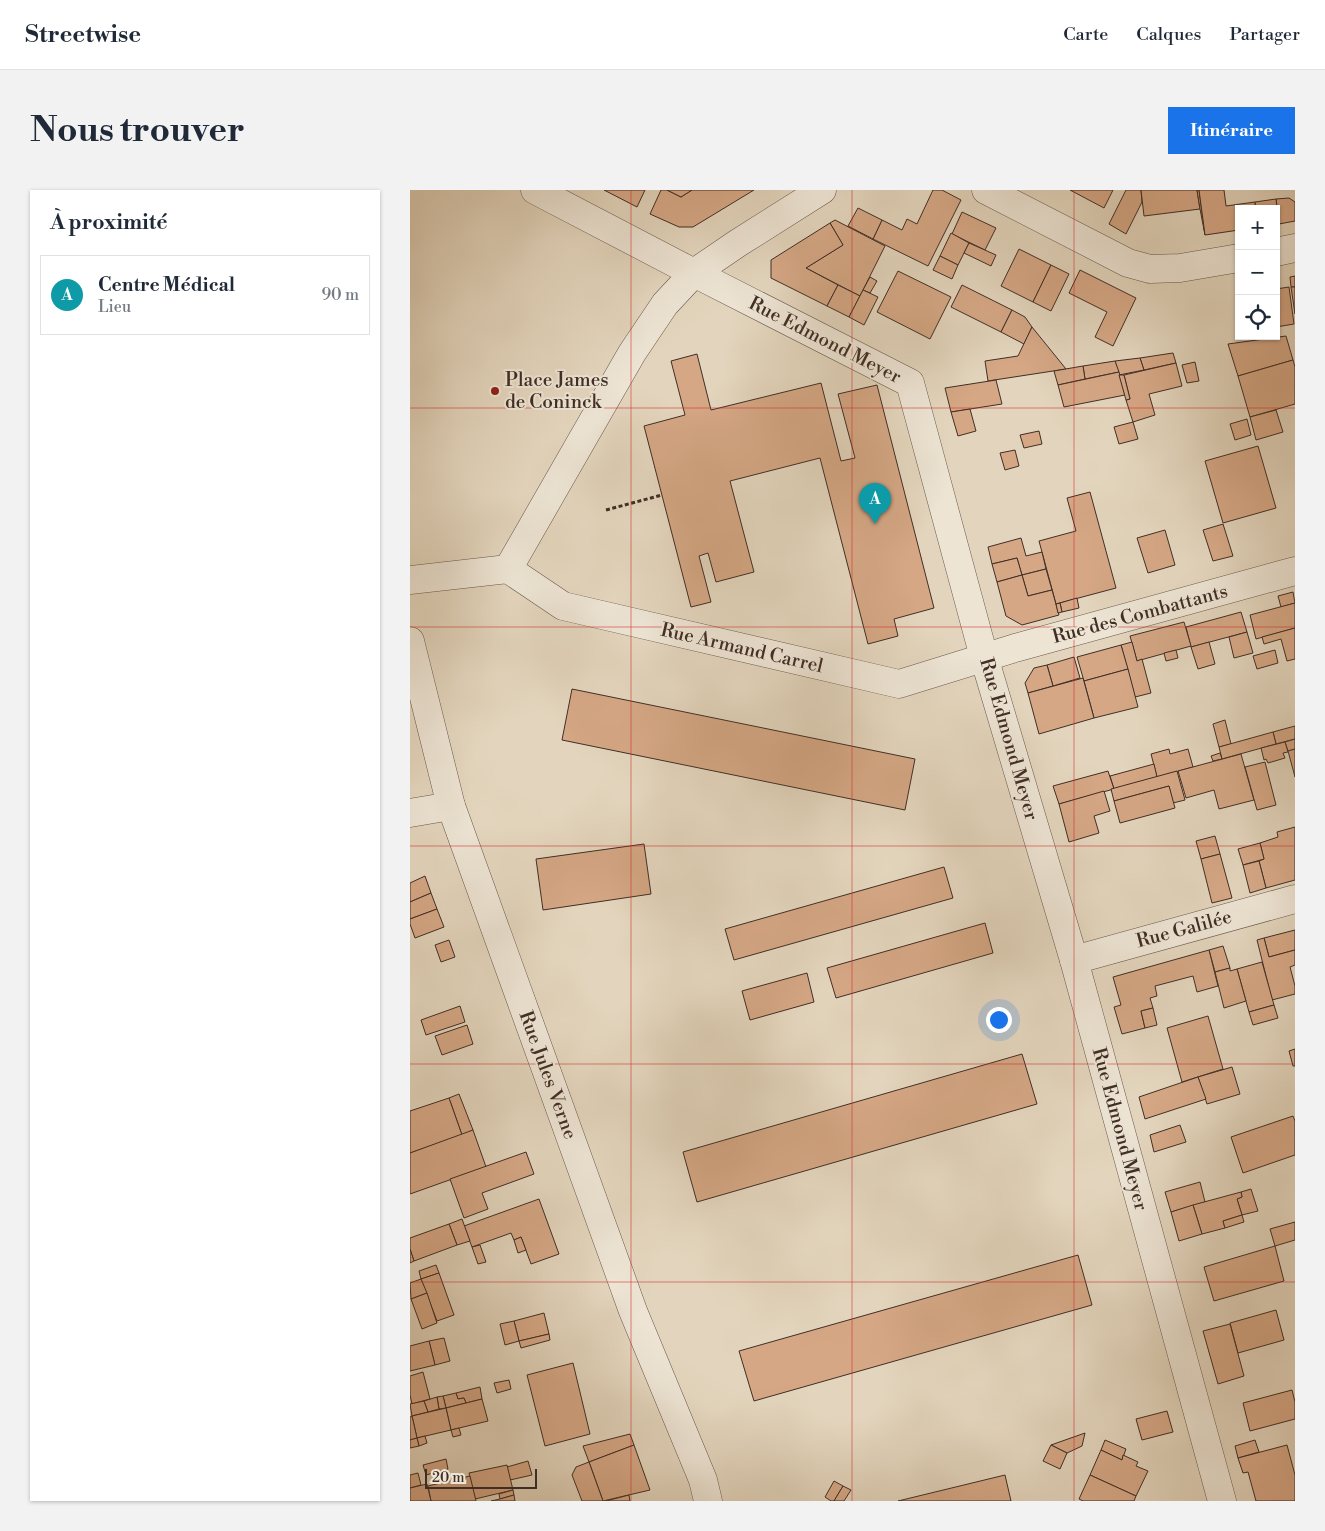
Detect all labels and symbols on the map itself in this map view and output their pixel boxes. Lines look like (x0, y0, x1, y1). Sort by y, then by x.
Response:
street label: Rue Edmond Meyer (745, 291, 905, 389)
place label: Place James de Coninck (505, 368, 609, 414)
marker: Place James de Coninck (489, 385, 501, 397)
pin: A (859, 483, 891, 524)
street label: Rue des Combattants (1050, 579, 1230, 649)
street label: Rue Armand Carrel (658, 618, 826, 678)
street label: Rue Edmond Meyer (974, 655, 1044, 823)
street label: Rue Galilée (1134, 905, 1234, 953)
your location (986, 1007, 1012, 1033)
street label: Rue Jules Verne (514, 1008, 582, 1142)
street label: Rue Edmond Meyer (1087, 1045, 1153, 1213)
scale bar (425, 1466, 538, 1489)

